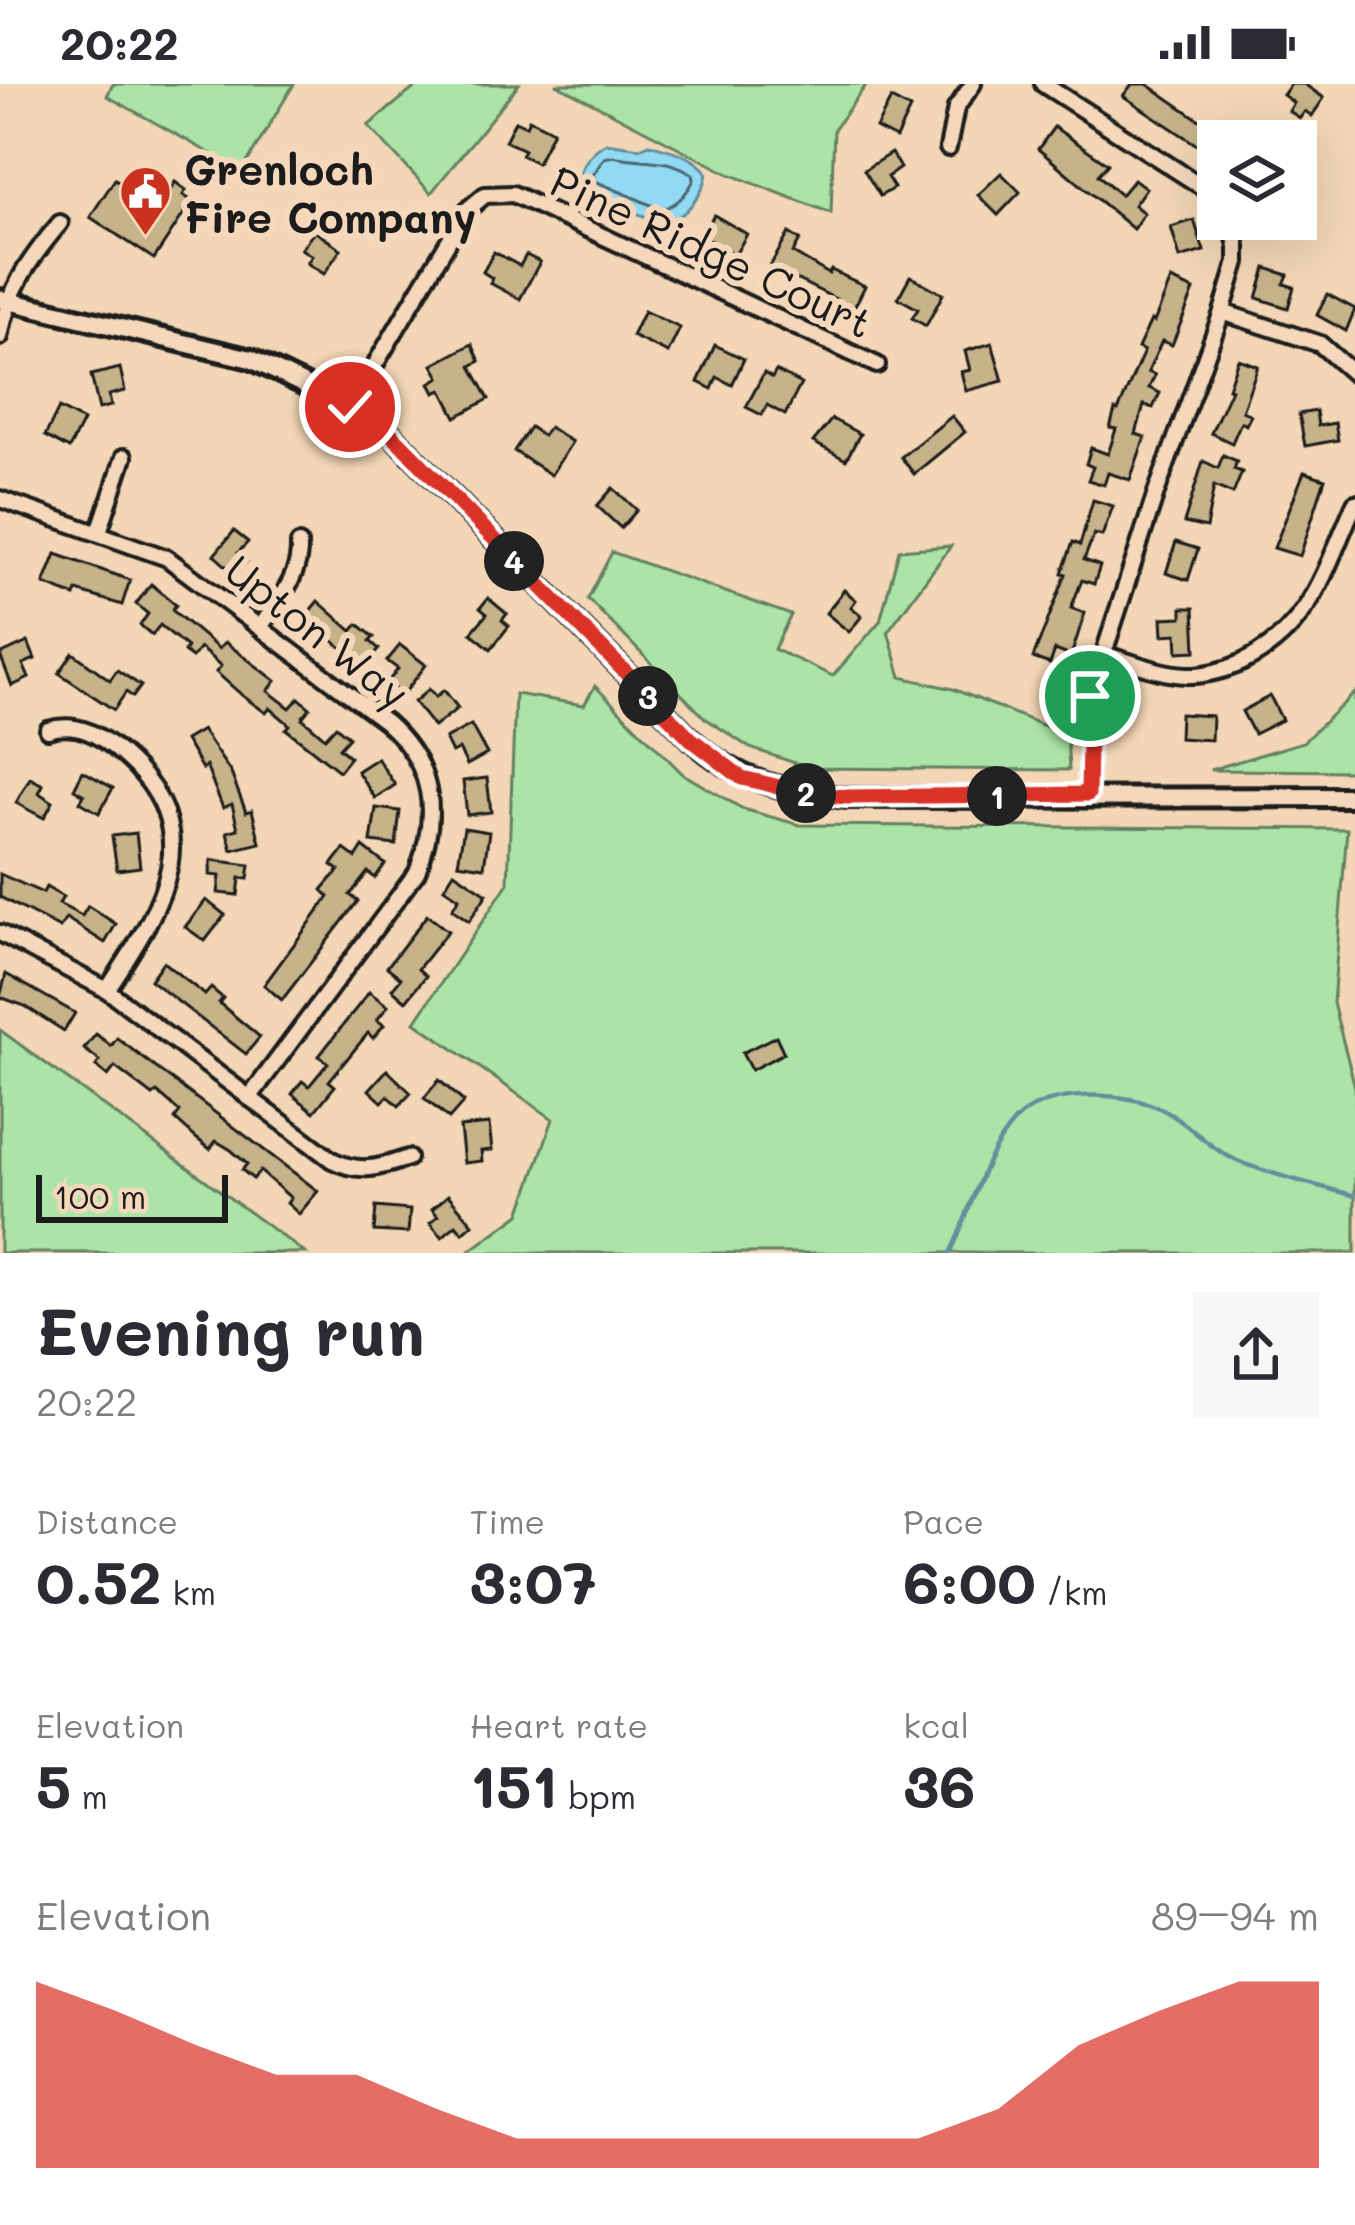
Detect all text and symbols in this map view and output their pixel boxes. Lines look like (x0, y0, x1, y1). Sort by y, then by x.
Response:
text: 20:22 (60, 13, 179, 71)
map controls (1197, 120, 1317, 240)
button: layers (1197, 120, 1317, 240)
place label: Grenloch Fire Company (184, 141, 476, 244)
street label: Pine Ridge Court (542, 152, 882, 350)
public building icon: Grenloch Fire Company (117, 164, 173, 238)
pin (299, 356, 401, 458)
icon: check (317, 374, 383, 440)
pin: 4 (484, 531, 544, 591)
text: 4 (504, 539, 524, 582)
street label: Upton Way (215, 542, 421, 720)
pin (1039, 645, 1141, 747)
icon: arrive (1057, 663, 1123, 729)
pin: 3 (618, 666, 678, 726)
text: 3 (638, 674, 658, 717)
pin: 2 (776, 763, 836, 823)
pin: 1 (967, 766, 1027, 826)
text: 2 (797, 771, 815, 814)
text: 1 (990, 774, 1004, 817)
scale bar (36, 1169, 228, 1222)
text: 100 m (54, 1174, 146, 1217)
text: Evening run (36, 1287, 425, 1373)
button: share (1193, 1292, 1319, 1418)
text: 20:22 (36, 1375, 137, 1426)
text: Distance (36, 1499, 178, 1542)
text: Time (470, 1499, 545, 1542)
text: Pace (903, 1499, 984, 1542)
text: 0.52 (36, 1542, 162, 1620)
text: 3:07 (470, 1542, 597, 1620)
text: 6:00 (903, 1542, 1036, 1620)
text: km (162, 1570, 216, 1613)
text: /km (1036, 1570, 1108, 1613)
text: Elevation (36, 1703, 184, 1746)
text: Heart rate (470, 1703, 648, 1746)
text: kcal (903, 1703, 969, 1746)
text: 5 (36, 1746, 71, 1824)
text: 151 (470, 1746, 558, 1824)
text: 36 (903, 1746, 976, 1824)
text: m (71, 1774, 108, 1817)
text: bpm (558, 1774, 636, 1817)
text: Elevation (36, 1889, 211, 1940)
text: 89–94 m (1151, 1889, 1319, 1940)

